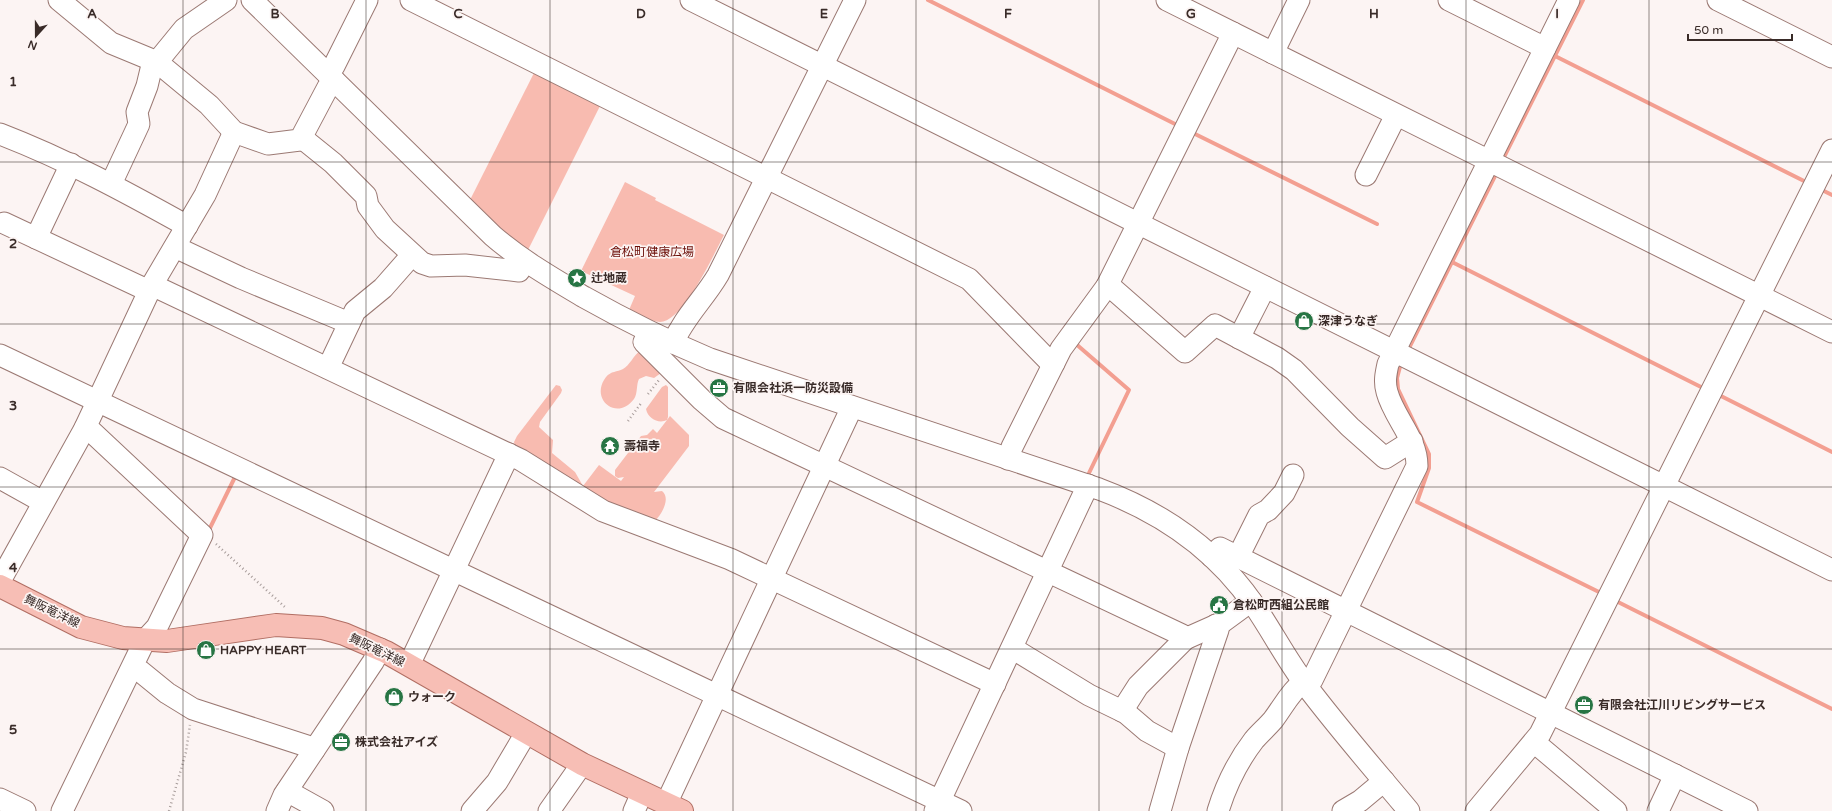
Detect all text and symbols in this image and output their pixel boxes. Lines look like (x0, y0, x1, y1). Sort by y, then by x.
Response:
text: A (87, 6, 97, 22)
text: B (270, 6, 280, 22)
text: C (453, 6, 463, 22)
text: D (636, 6, 646, 22)
text: E (820, 6, 828, 22)
text: F (1004, 6, 1012, 22)
text: G (1186, 6, 1196, 22)
text: H (1369, 6, 1379, 22)
text: I (1555, 6, 1559, 22)
north arrow (16, 16, 56, 56)
scale bar (1688, 16, 1792, 42)
text: 50 m (1694, 23, 1723, 37)
text: N (26, 37, 39, 53)
text: 1 (9, 74, 17, 90)
text: 2 (9, 236, 17, 252)
park label: 倉松町健康広場 (610, 245, 694, 259)
place icon: 辻地蔵 (566, 267, 588, 289)
place label: 辻地蔵 (591, 271, 627, 285)
shop icon: 深津うなぎ (1293, 310, 1315, 332)
place label: 深津うなぎ (1318, 314, 1378, 328)
office icon: 有限会社浜一防災設備 (708, 377, 730, 399)
place label: 有限会社浜一防災設備 (733, 381, 853, 395)
text: 3 (9, 398, 17, 414)
temple icon: 壽福寺 (599, 435, 621, 457)
place label: 壽福寺 (624, 439, 660, 453)
text: 4 (9, 560, 18, 576)
street label: 舞阪竜洋線 (22, 592, 82, 630)
public building icon: 倉松町西組公民館 (1208, 594, 1230, 616)
place label: 倉松町西組公民館 (1233, 598, 1329, 612)
street label: 舞阪竜洋線 (347, 631, 407, 669)
shop icon: HAPPY HEART (195, 639, 217, 661)
place label: HAPPY HEART (220, 643, 307, 657)
shop icon: ウォーク (383, 686, 405, 708)
place label: ウォーク (408, 690, 456, 704)
office icon: 有限会社江川リビングサービス (1573, 694, 1595, 716)
place label: 有限会社江川リビングサービス (1598, 698, 1766, 712)
text: 5 (9, 722, 17, 738)
office icon: 株式会社アイズ (330, 731, 352, 753)
place label: 株式会社アイズ (355, 735, 438, 749)

